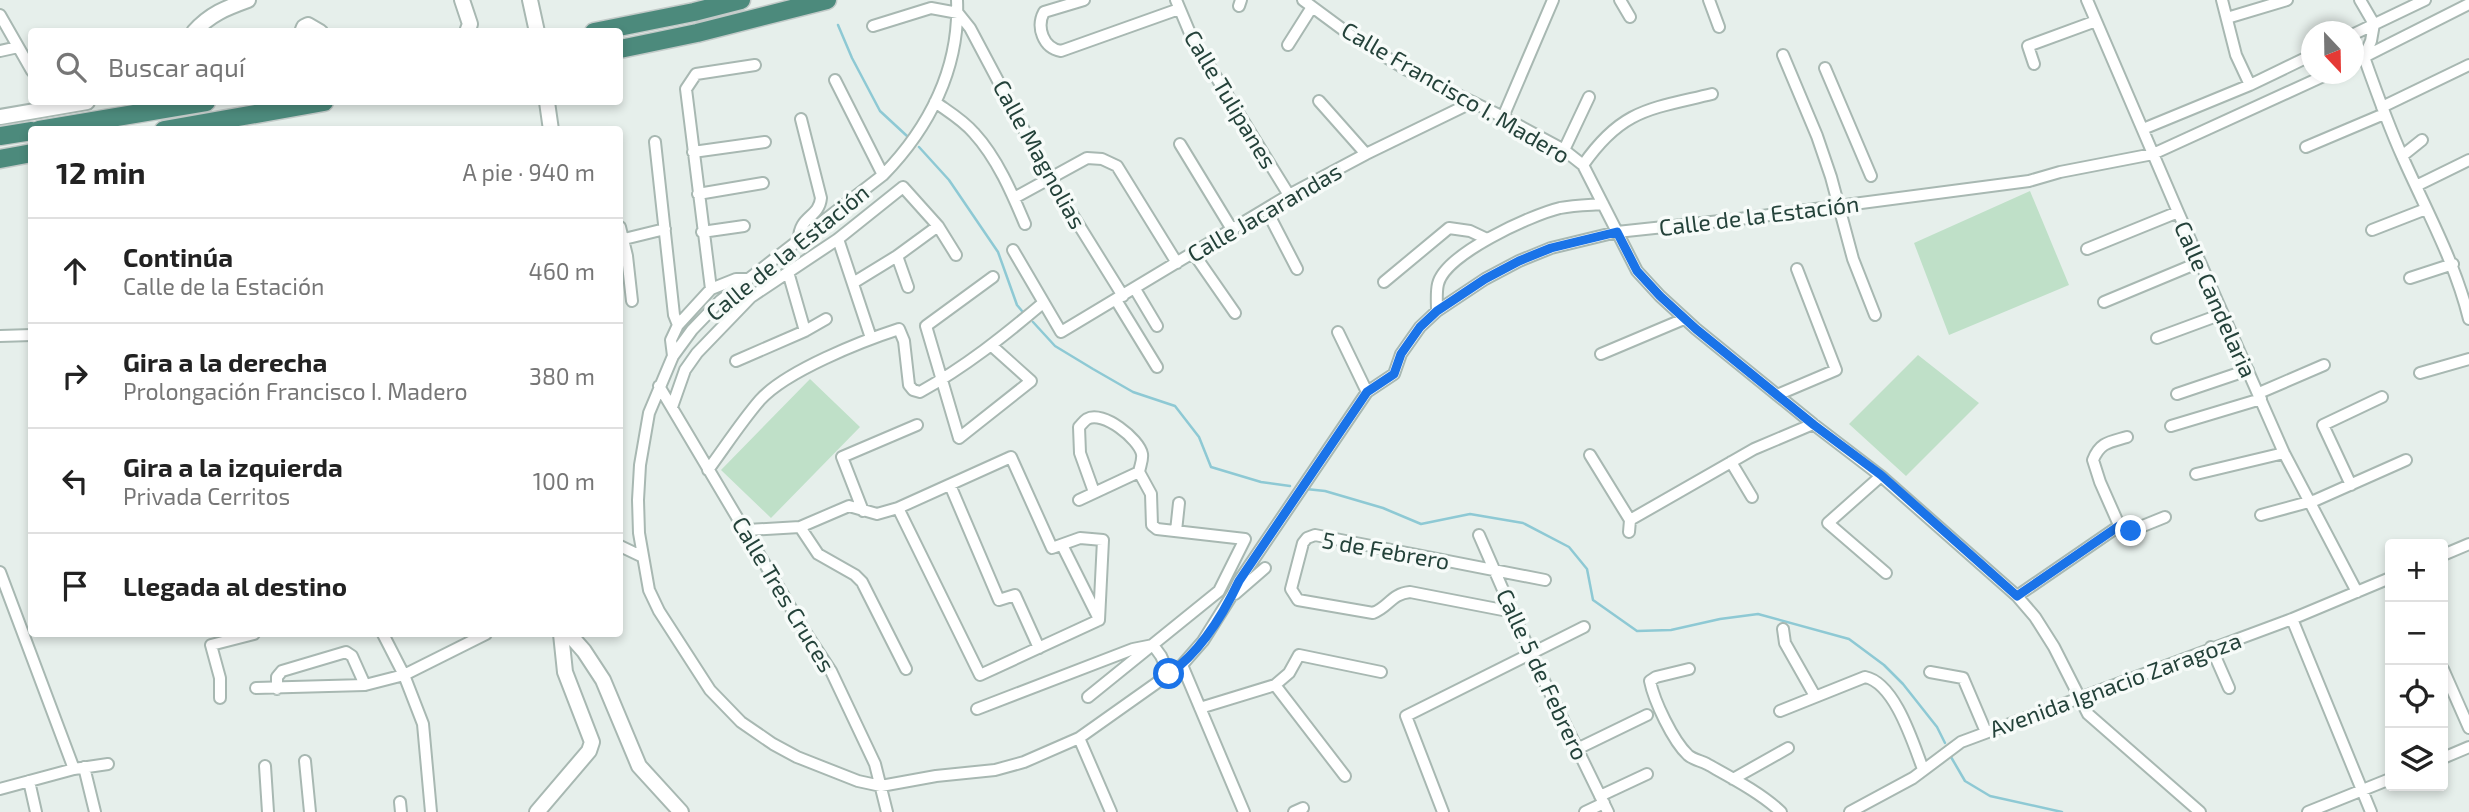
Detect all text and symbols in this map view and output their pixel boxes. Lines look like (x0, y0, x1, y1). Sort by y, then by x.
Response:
street label: Calle Francisco I. Madero (1337, 15, 1575, 169)
north arrow (2301, 21, 2364, 84)
street label: Calle Tulipanes (1179, 25, 1283, 173)
search box (28, 28, 623, 105)
icon: search (52, 48, 90, 86)
text: Buscar aquí (108, 51, 245, 82)
street label: Calle Magnolias (988, 75, 1092, 233)
text: 12 min (56, 154, 146, 190)
street label: Calle Jacarandas (1182, 157, 1346, 267)
text: A pie · 940 m (463, 158, 595, 186)
street label: Calle de la Estación (700, 178, 874, 326)
street label: Calle de la Estación (1657, 189, 1861, 241)
street label: Calle Candelaria (2169, 216, 2263, 382)
text: Continúa (123, 241, 233, 272)
icon: ahead (56, 252, 94, 290)
text: 460 m (529, 257, 595, 285)
text: Calle de la Estación (123, 272, 324, 300)
text: Gira a la derecha (123, 346, 327, 377)
icon: right (56, 357, 94, 395)
text: 380 m (529, 362, 595, 390)
text: Prolongación Francisco I. Madero (123, 377, 468, 405)
text: Gira a la izquierda (123, 451, 343, 482)
icon: left (56, 462, 94, 500)
text: 100 m (533, 467, 595, 495)
text: Privada Cerritos (123, 482, 290, 510)
street label: Calle Tres Cruces (727, 511, 841, 677)
route end (2115, 515, 2146, 546)
street label: 5 de Febrero (1320, 525, 1452, 575)
map controls (2385, 539, 2448, 791)
button: + (2385, 539, 2448, 602)
icon: arrive (56, 567, 94, 605)
text: Llegada al destino (123, 570, 347, 601)
street label: Calle 5 de Febrero (1491, 584, 1595, 764)
button: − (2385, 602, 2448, 665)
street label: Avenida Ignacio Zaragoza (1985, 625, 2245, 743)
route start (1153, 658, 1184, 689)
button: locate (2385, 665, 2448, 728)
button: layers (2385, 728, 2448, 791)

